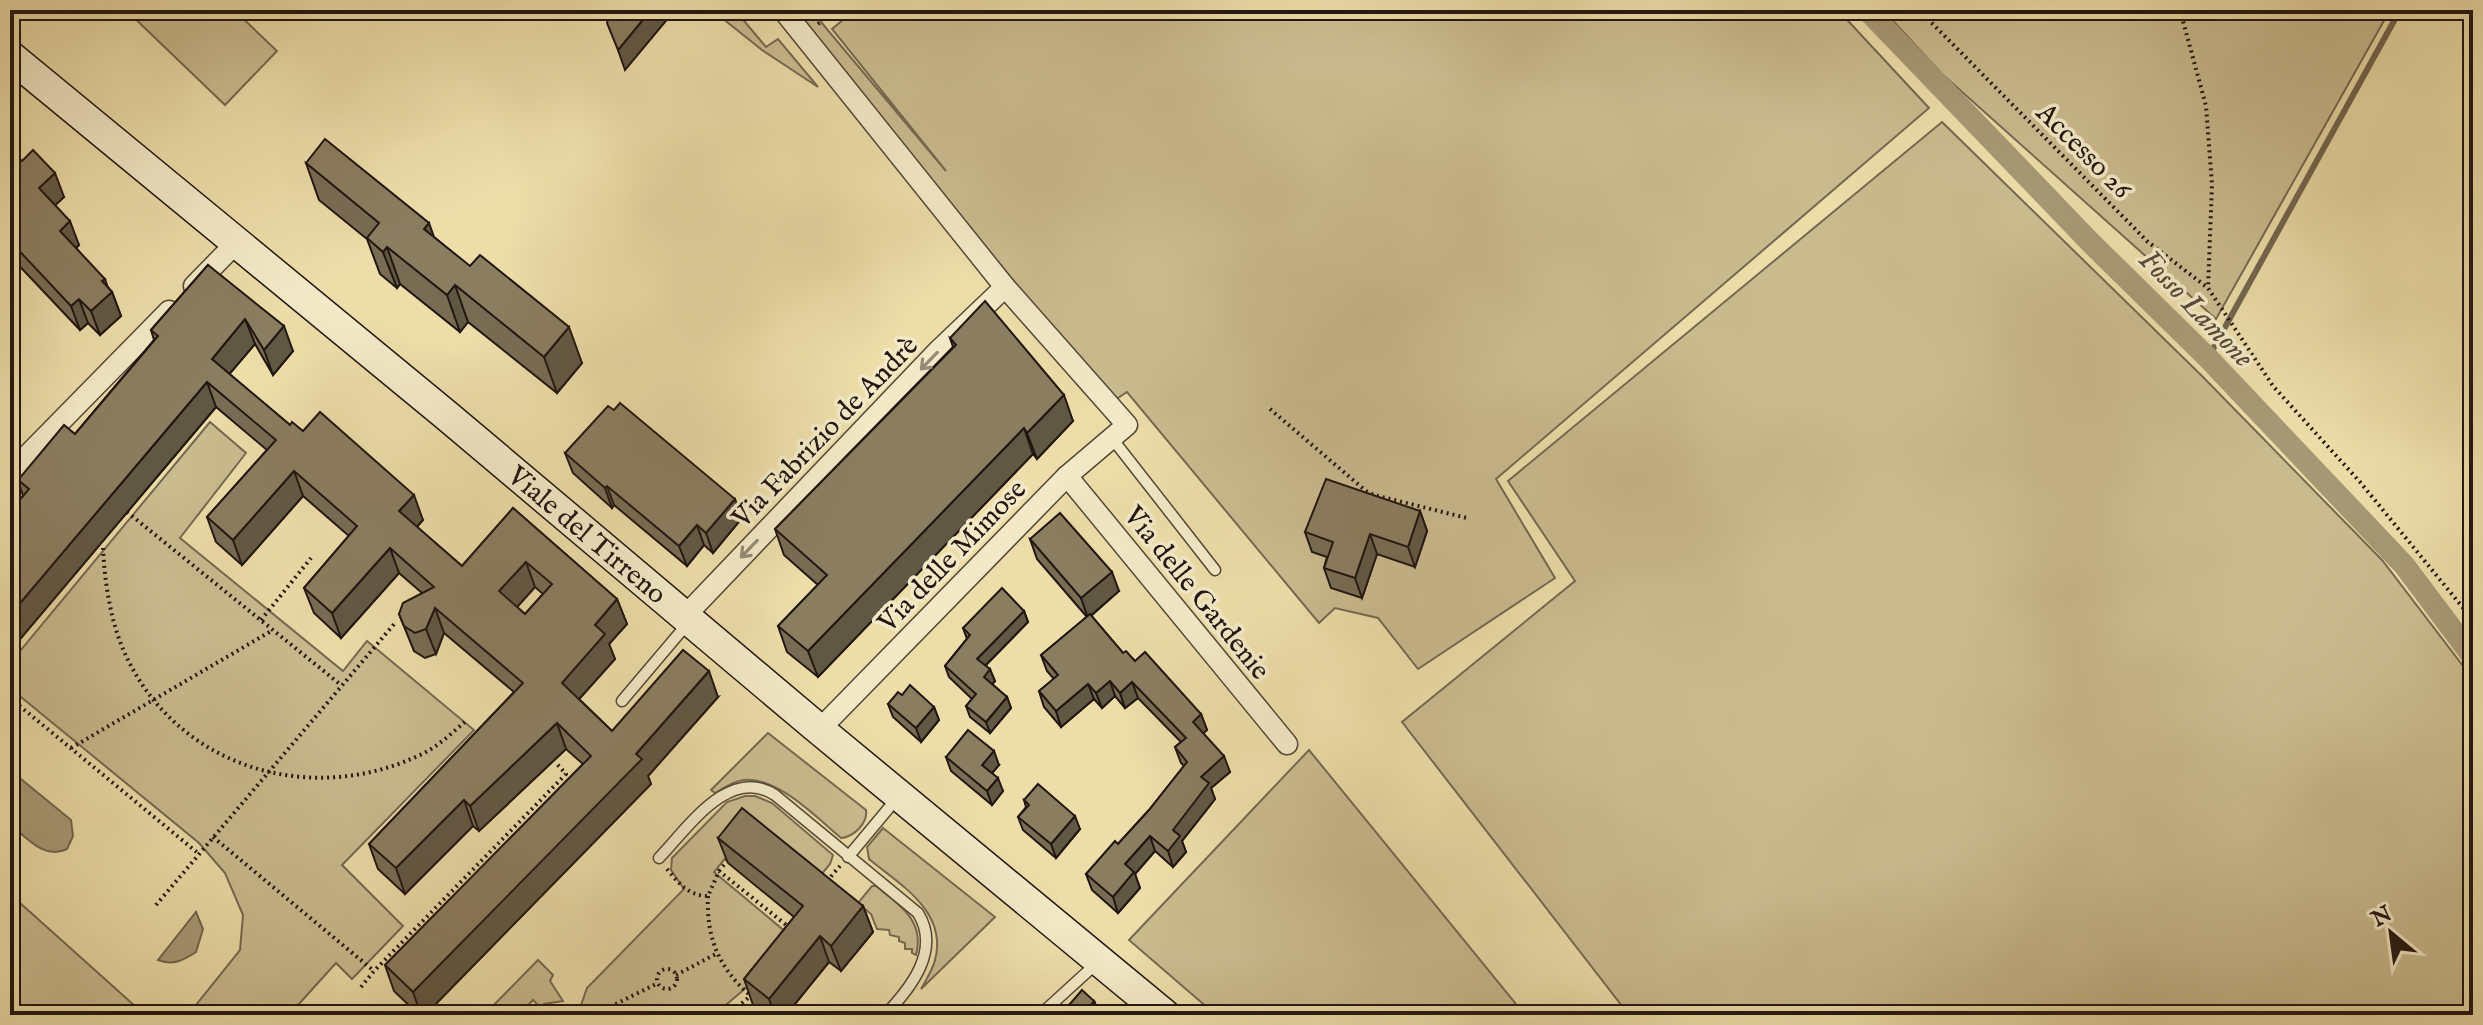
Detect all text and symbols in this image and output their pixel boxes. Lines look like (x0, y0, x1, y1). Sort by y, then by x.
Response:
street label: Accesso 26 (2027, 96, 2139, 208)
water label: Fosso Lamone (2130, 242, 2261, 377)
street label: Via Fabrizio de Andrè (724, 329, 927, 537)
one-way arrow (920, 351, 939, 371)
street label: Viale del Tirreno (499, 458, 673, 613)
street label: Via delle Mimose (870, 473, 1035, 641)
street label: Via delle Gardenie (1115, 499, 1277, 688)
one-way arrow (740, 539, 759, 559)
north arrow (2351, 893, 2431, 973)
text: N (2366, 900, 2397, 935)

